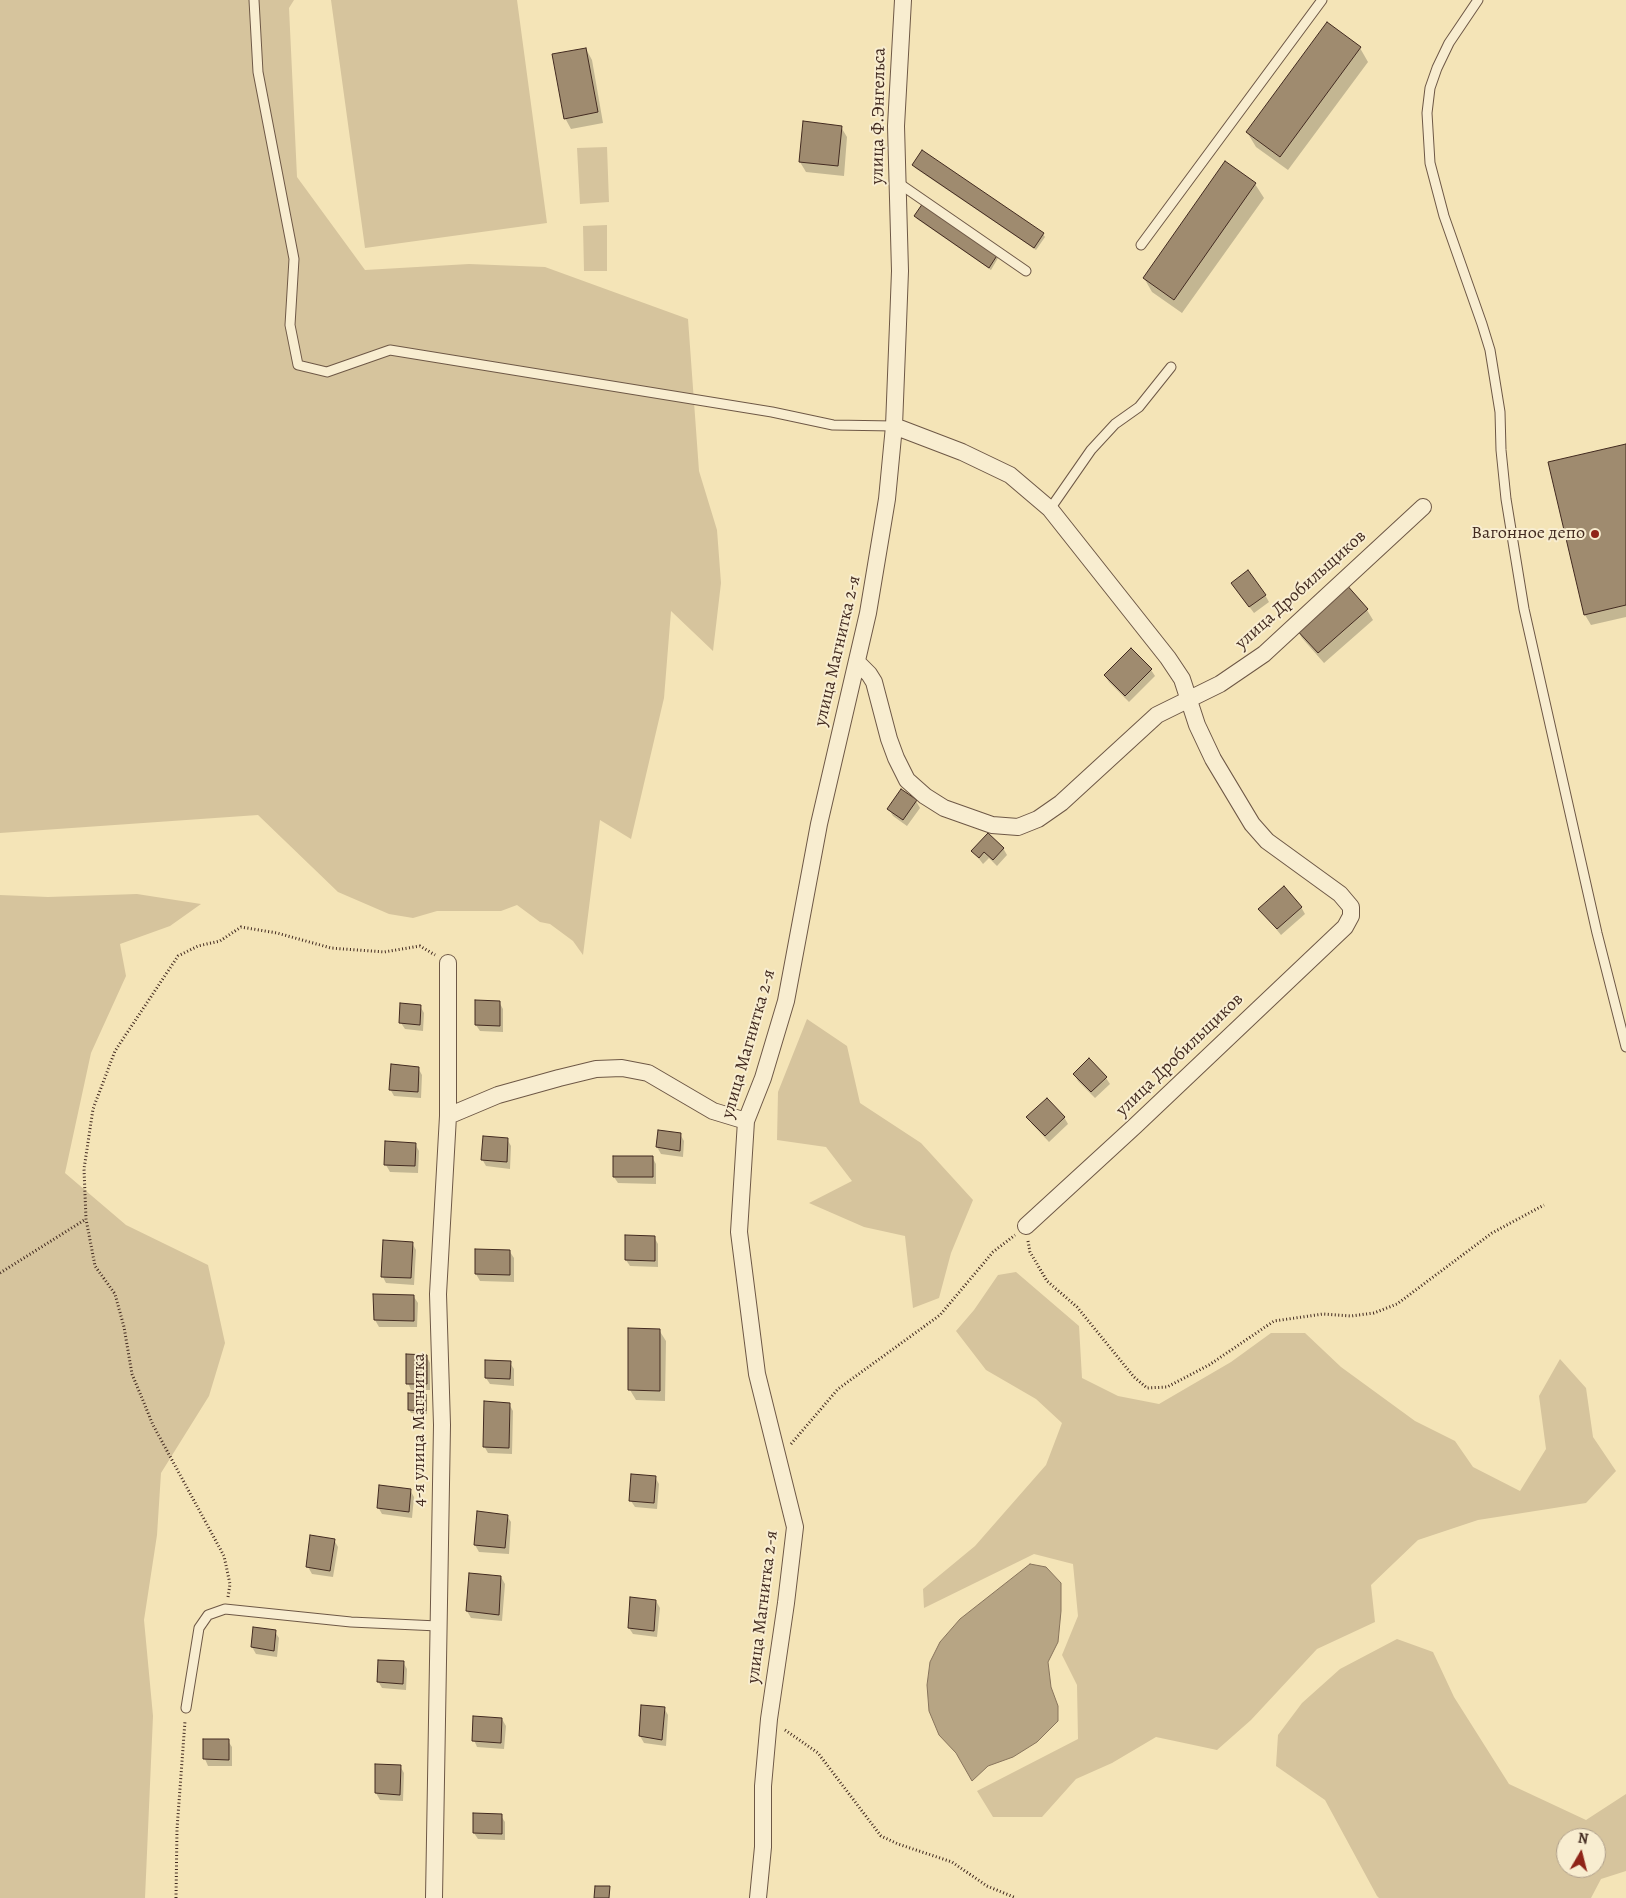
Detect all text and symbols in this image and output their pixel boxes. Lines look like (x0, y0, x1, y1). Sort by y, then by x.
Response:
street label: улица Ф.Энгельса (867, 47, 891, 185)
place label: Вагонное депо (1471, 523, 1585, 545)
street label: улица Дробильщиков (1231, 526, 1371, 654)
marker: Вагонное депо (1589, 528, 1601, 540)
street label: улица Магнитка 2-я (810, 574, 866, 728)
street label: улица Магнитка 2-я (717, 967, 781, 1121)
street label: улица Дробильщиков (1112, 989, 1248, 1121)
street label: 4-я улица Магнитка (409, 1353, 431, 1507)
street label: улица Магнитка 2-я (743, 1529, 783, 1685)
north arrow (1556, 1828, 1606, 1878)
text: N (1577, 1829, 1589, 1849)

